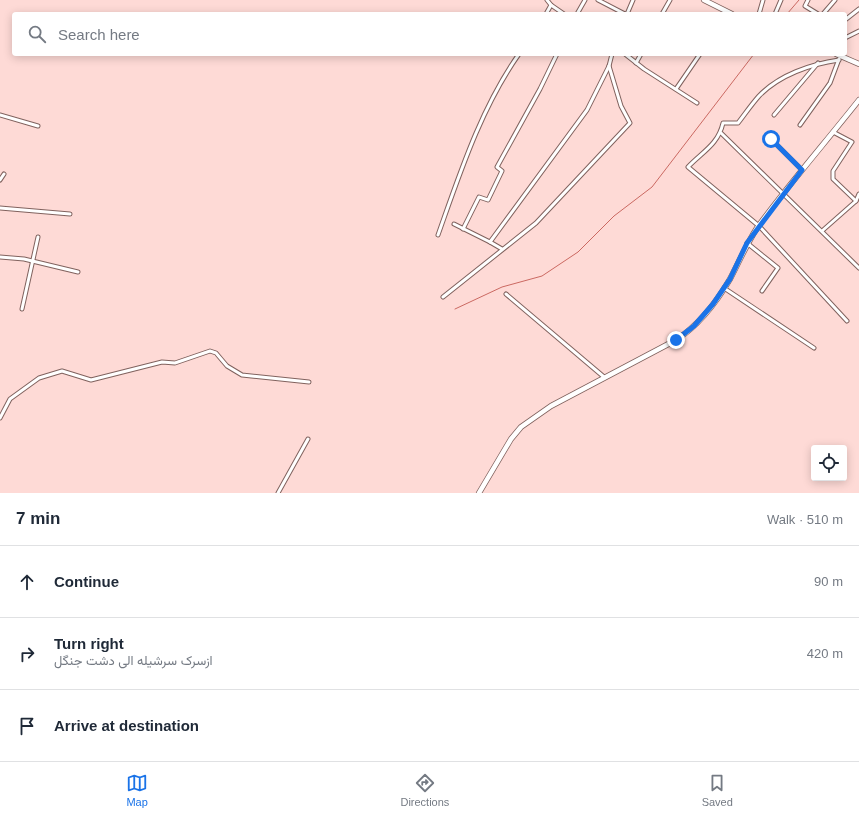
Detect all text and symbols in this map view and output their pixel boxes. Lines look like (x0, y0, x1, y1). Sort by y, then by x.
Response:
search box (12, 12, 847, 56)
icon: search (26, 23, 48, 45)
text: Search here (58, 26, 140, 43)
route start (762, 130, 780, 148)
route end (667, 331, 685, 349)
map controls (811, 445, 847, 481)
button: locate (811, 445, 847, 481)
text: 7 min (16, 509, 60, 528)
text: Walk · 510 m (767, 512, 843, 527)
icon: ahead (16, 571, 38, 593)
text: Continue (54, 573, 119, 590)
text: 90 m (814, 574, 843, 589)
text: Turn right (54, 635, 124, 652)
icon: right (16, 643, 38, 665)
text: 420 m (807, 646, 843, 661)
text: ازسرک سرشیله الی دشت جنگل (54, 653, 213, 668)
icon: arrive (16, 715, 38, 737)
text: Arrive at destination (54, 717, 199, 734)
tab: Map (126, 772, 148, 808)
tab: Directions (400, 772, 449, 808)
tab: Saved (702, 772, 733, 808)

